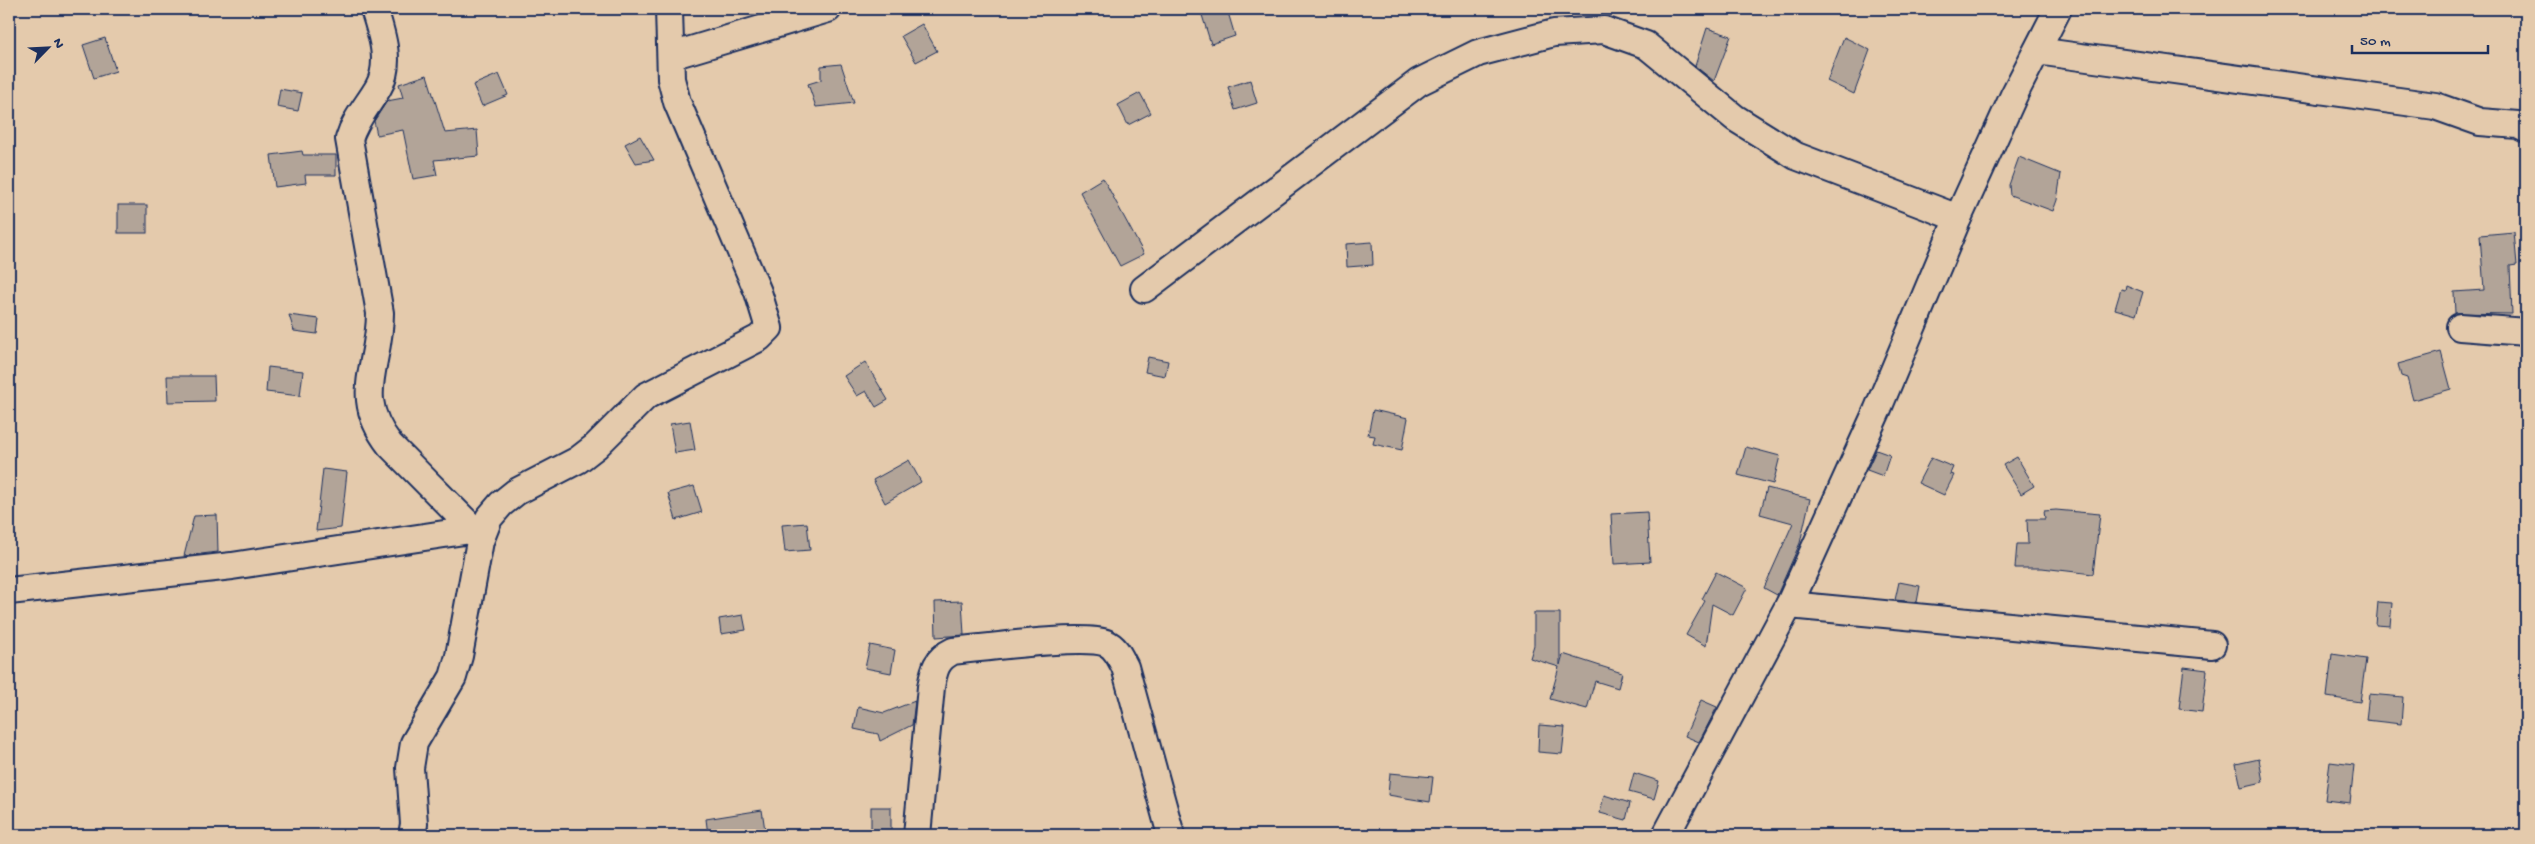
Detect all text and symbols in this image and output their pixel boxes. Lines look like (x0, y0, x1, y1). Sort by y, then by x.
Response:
north arrow (22, 22, 72, 72)
scale bar (2352, 22, 2489, 54)
text: 50 m (2360, 33, 2391, 51)
text: N (48, 36, 67, 51)

